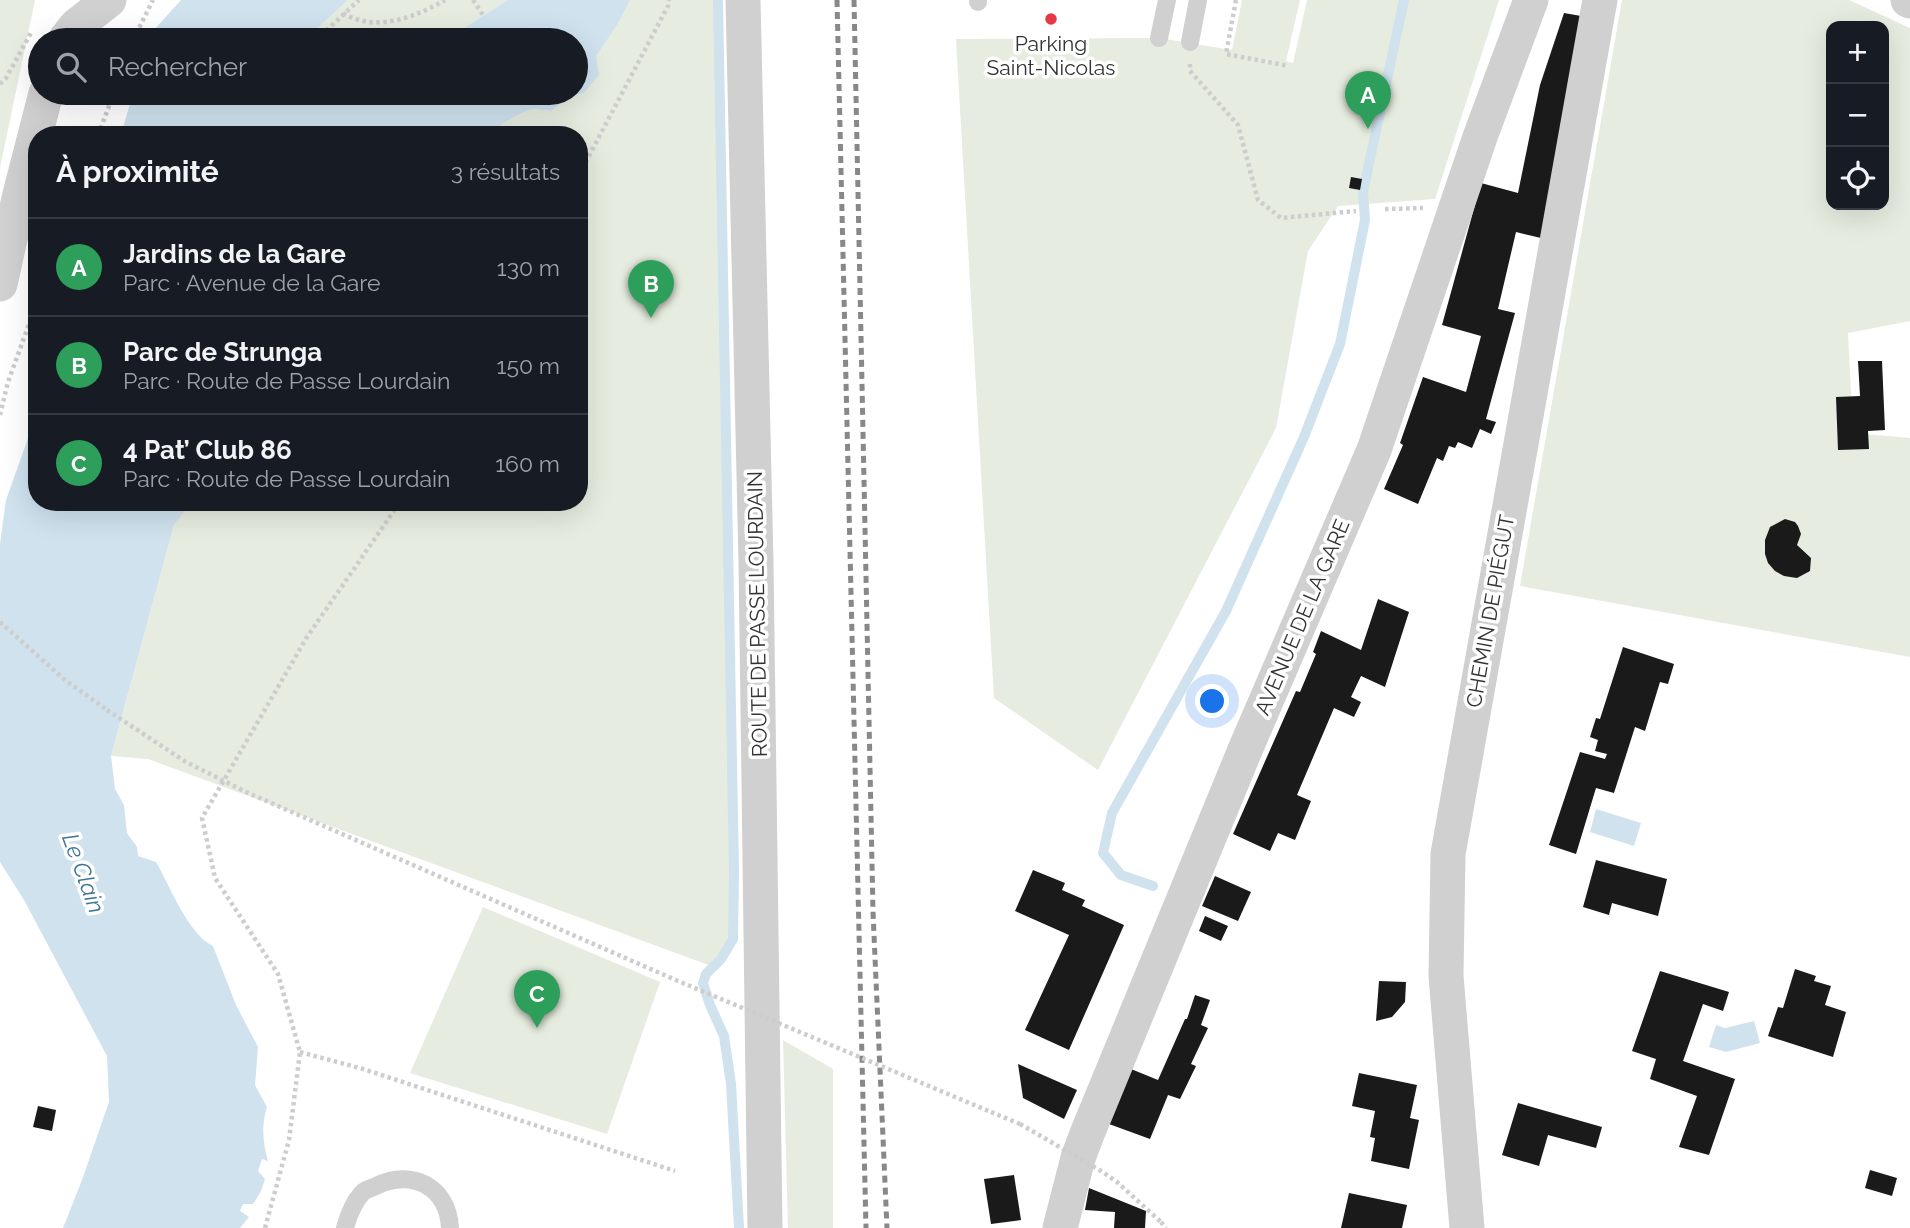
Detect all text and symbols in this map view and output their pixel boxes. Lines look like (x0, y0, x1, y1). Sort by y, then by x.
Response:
marker: Parking Saint-Nicolas (1043, 11, 1059, 27)
map controls (1826, 21, 1889, 210)
button: + (1826, 21, 1889, 84)
search box (28, 28, 588, 105)
place label: Parking Saint-Nicolas (987, 31, 1115, 80)
icon: search (52, 48, 90, 86)
text: Rechercher (108, 52, 247, 82)
pin: A (1345, 71, 1391, 129)
button: − (1826, 84, 1889, 147)
button: locate (1826, 147, 1889, 210)
text: À proximité (56, 154, 219, 189)
text: 3 résultats (451, 158, 560, 185)
text: Jardins de la Gare (123, 239, 346, 269)
text: A (71, 254, 87, 281)
text: 130 m (497, 254, 560, 281)
pin: B (628, 260, 674, 318)
text: Parc · Avenue de la Gare (123, 269, 381, 296)
text: Parc de Strunga (123, 337, 322, 367)
text: B (71, 352, 87, 379)
text: 150 m (497, 352, 560, 379)
text: Parc · Route de Passe Lourdain (123, 367, 450, 394)
text: 4 Pat’ Club 86 (123, 435, 292, 465)
text: C (71, 450, 87, 477)
text: 160 m (495, 450, 560, 477)
text: Parc · Route de Passe Lourdain (123, 465, 450, 492)
street label: ROUTE DE PASSE LOURDAIN (742, 471, 772, 757)
street label: CHEMIN DE PIÉGUT (1461, 512, 1519, 709)
street label: AVENUE DE LA GARE (1249, 515, 1355, 719)
your location (1195, 684, 1229, 718)
water label: Le Clain (57, 829, 111, 917)
pin: C (514, 970, 560, 1028)

